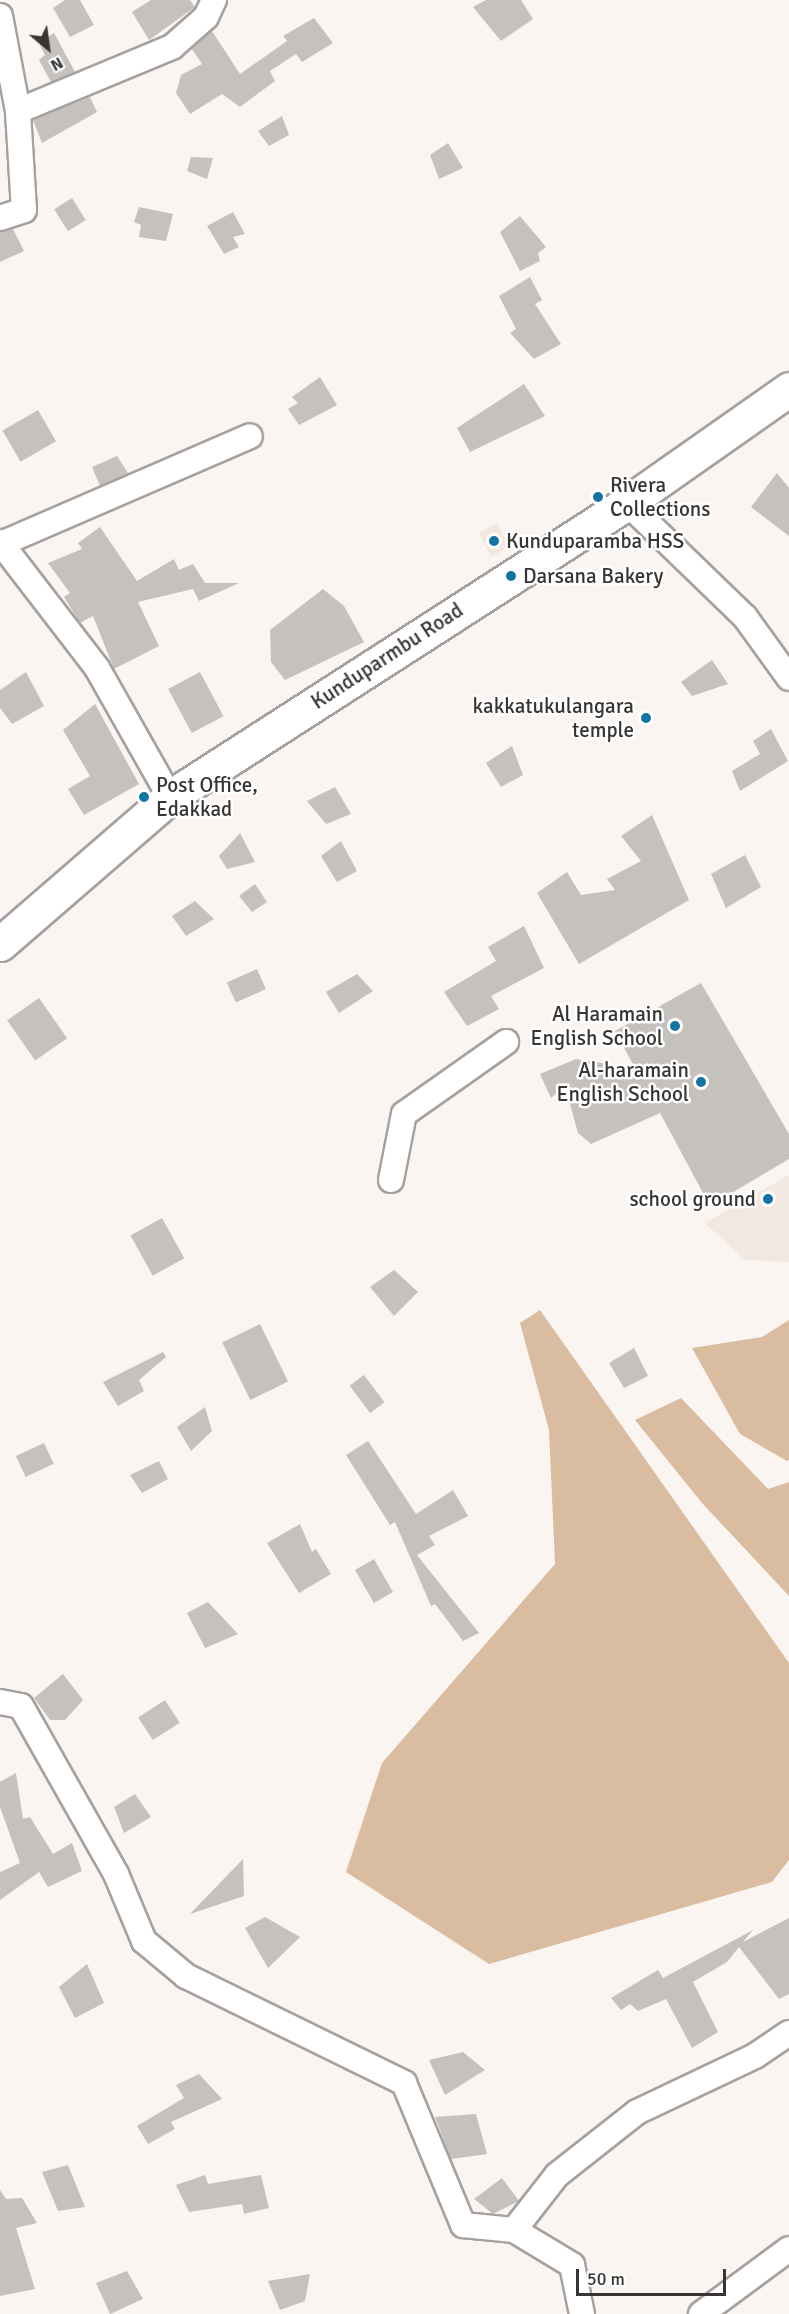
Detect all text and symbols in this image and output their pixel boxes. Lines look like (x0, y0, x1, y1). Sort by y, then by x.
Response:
north arrow (18, 18, 78, 78)
text: N (47, 52, 66, 75)
place label: Rivera Collections (610, 472, 711, 522)
marker: Rivera Collections (591, 490, 605, 504)
place label: Kunduparamba HSS (506, 528, 684, 554)
marker: Kunduparamba HSS (487, 534, 501, 548)
place label: Darsana Bakery (523, 563, 663, 589)
marker: Darsana Bakery (504, 569, 518, 583)
street label: Kunduparmbu Road (306, 597, 468, 715)
place label: kakkatukulangara temple (473, 693, 634, 743)
marker: kakkatukulangara temple (639, 711, 653, 725)
place label: Post Office, Edakkad (156, 772, 258, 822)
marker: Post Office, Edakkad (137, 790, 151, 804)
place label: Al Haramain English School (531, 1001, 663, 1051)
marker: Al Haramain English School (668, 1019, 682, 1033)
place label: Al-haramain English School (557, 1057, 689, 1107)
marker: Al-haramain English School (694, 1075, 708, 1089)
place label: school ground (629, 1186, 756, 1212)
marker: school ground (761, 1192, 775, 1206)
scale bar (579, 2257, 729, 2295)
text: 50 m (587, 2268, 625, 2290)

